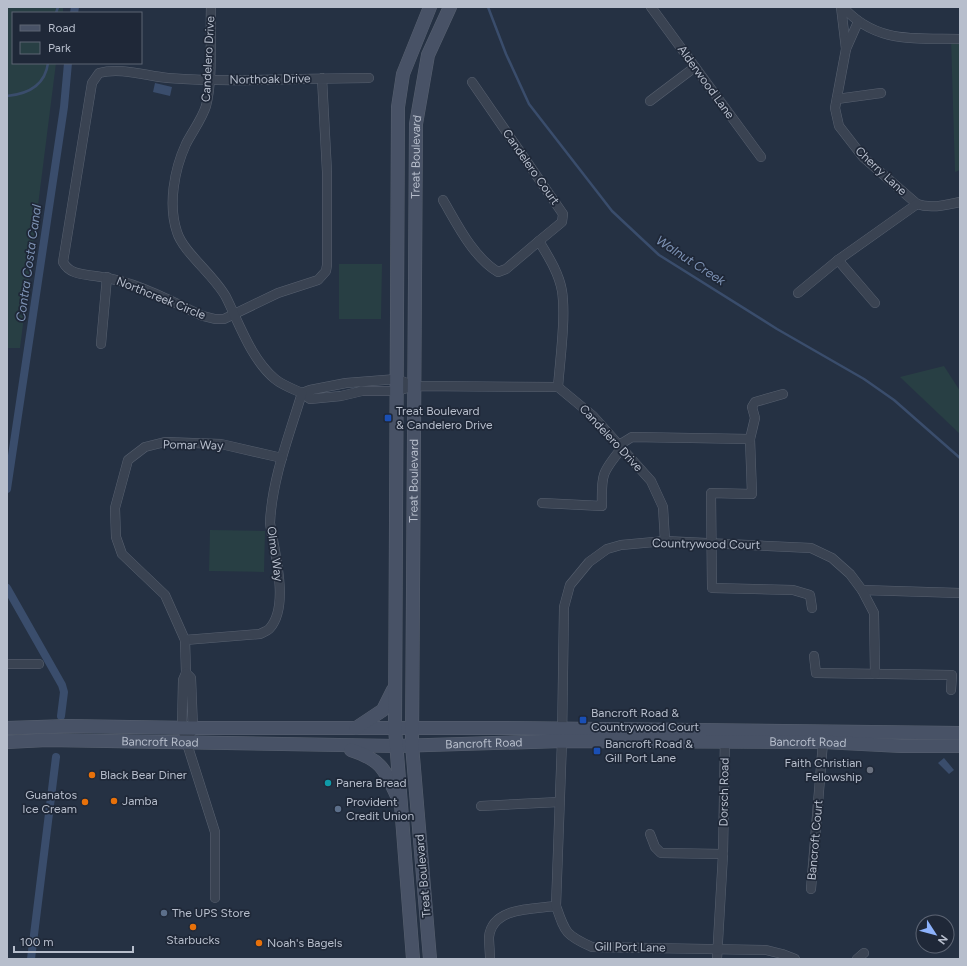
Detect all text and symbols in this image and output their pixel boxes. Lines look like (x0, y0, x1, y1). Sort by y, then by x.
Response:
legend (12, 12, 142, 64)
street label: Candelero Drive (199, 15, 217, 102)
text: Road (48, 21, 76, 35)
text: Park (48, 41, 71, 55)
street label: Alderwood Lane (675, 43, 738, 122)
street label: Northoak Drive (229, 71, 311, 87)
street label: Treat Boulevard (409, 114, 424, 199)
street label: Candelero Court (500, 126, 563, 208)
street label: Cherry Lane (852, 144, 910, 199)
water label: Contra Costa Canal (13, 203, 44, 323)
water label: Walnut Creek (653, 232, 729, 289)
street label: Northcreek Circle (114, 274, 208, 322)
street label: Candelero Drive (577, 402, 646, 475)
place label: Treat Boulevard & Candelero Drive (396, 404, 493, 432)
marker: Treat Boulevard & Candelero Drive (383, 413, 393, 423)
street label: Pomar Way (163, 437, 224, 453)
street label: Treat Boulevard (406, 439, 421, 523)
street label: Olmo Way (264, 526, 286, 583)
street label: Countrywood Court (652, 536, 761, 552)
place label: Bancroft Road & Countrywood Court (591, 706, 699, 734)
marker: Bancroft Road & Countrywood Court (578, 715, 588, 725)
street label: Bancroft Road (121, 734, 199, 750)
street label: Bancroft Road (445, 735, 523, 752)
street label: Bancroft Road (769, 735, 847, 750)
place label: Bancroft Road & Gill Port Lane (605, 737, 693, 765)
marker: Bancroft Road & Gill Port Lane (592, 746, 602, 756)
place label: Faith Christian Fellowship (785, 756, 862, 784)
street label: Dorsch Road (716, 758, 732, 826)
marker: Faith Christian Fellowship (865, 765, 875, 775)
place label: Black Bear Diner (100, 768, 187, 782)
marker: Black Bear Diner (87, 770, 97, 780)
place label: Panera Bread (336, 776, 406, 790)
marker: Panera Bread (323, 778, 333, 788)
place label: Guanatos Ice Cream (22, 788, 77, 816)
place label: Jamba (122, 794, 158, 808)
place label: Provident Credit Union (346, 795, 415, 823)
marker: Jamba (109, 796, 119, 806)
marker: Guanatos Ice Cream (80, 797, 90, 807)
street label: Bancroft Court (805, 799, 826, 881)
marker: Provident Credit Union (333, 804, 343, 814)
street label: Treat Boulevard (412, 834, 434, 918)
place label: The UPS Store (172, 906, 250, 920)
marker: The UPS Store (159, 908, 169, 918)
north arrow (915, 914, 955, 954)
marker: Starbucks (188, 922, 198, 932)
scale bar (14, 928, 133, 954)
text: N (935, 932, 950, 947)
place label: Starbucks (166, 933, 220, 947)
text: 100 m (20, 935, 54, 949)
place label: Noah's Bagels (267, 936, 343, 950)
marker: Noah's Bagels (254, 938, 264, 948)
street label: Gill Port Lane (594, 939, 666, 955)

